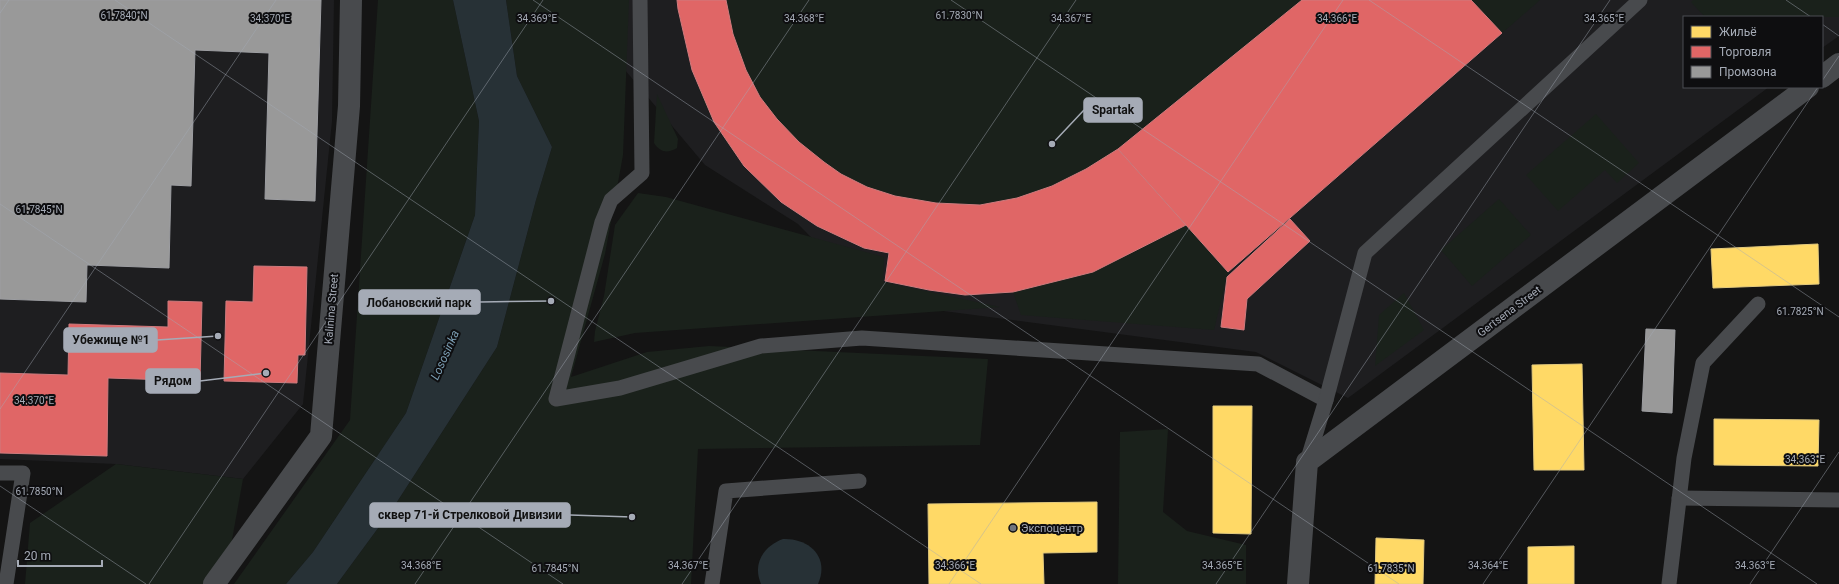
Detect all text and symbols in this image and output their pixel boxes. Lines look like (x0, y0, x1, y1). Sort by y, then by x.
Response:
text: 61.7840°N (100, 10, 148, 21)
text: 61.7830°N (935, 10, 983, 21)
text: 34.370°E (250, 13, 290, 24)
text: 34.369°E (517, 13, 557, 24)
text: 34.368°E (784, 13, 824, 24)
text: 34.367°E (1051, 13, 1091, 24)
text: 34.366°E (1317, 13, 1357, 24)
text: 34.365°E (1584, 13, 1624, 24)
legend (1683, 16, 1823, 88)
text: Жильё (1719, 25, 1757, 39)
text: Торговля (1719, 45, 1771, 59)
text: Промзона (1719, 65, 1776, 79)
callout: Spartak (1084, 98, 1142, 122)
text: Spartak (1092, 103, 1135, 117)
text: 61.7845°N (15, 204, 63, 215)
street label: Kalinina Street (322, 273, 341, 345)
street label: Gertsena Street (1475, 283, 1544, 340)
callout: Лобановский парк (359, 290, 480, 314)
text: Лобановский парк (366, 296, 472, 310)
text: 61.7825°N (1776, 306, 1824, 317)
callout: Убежище №1 (64, 328, 157, 352)
water label: Lososinka (428, 328, 462, 382)
text: Убежище №1 (72, 333, 150, 347)
callout: Рядом (146, 369, 200, 393)
text: Рядом (154, 374, 192, 388)
text: 34.370°E (14, 395, 54, 406)
text: 34.363°E (1785, 454, 1825, 465)
text: 61.7850°N (15, 486, 63, 497)
callout: сквер 71-й Стрелковой Дивизии (370, 503, 570, 527)
text: сквер 71-й Стрелковой Дивизии (378, 508, 562, 522)
place label: Экспоцентр (1021, 522, 1083, 535)
marker: Экспоцентр (1008, 523, 1018, 533)
scale bar (18, 542, 102, 568)
text: 20 m (24, 549, 51, 563)
text: 34.368°E (401, 560, 441, 571)
text: 34.367°E (668, 560, 708, 571)
text: 34.366°E (935, 560, 975, 571)
text: 34.365°E (1202, 560, 1242, 571)
text: 34.364°E (1468, 560, 1508, 571)
text: 34.363°E (1735, 560, 1775, 571)
text: 61.7845°N (531, 563, 579, 574)
text: 61.7835°N (1367, 563, 1415, 574)

